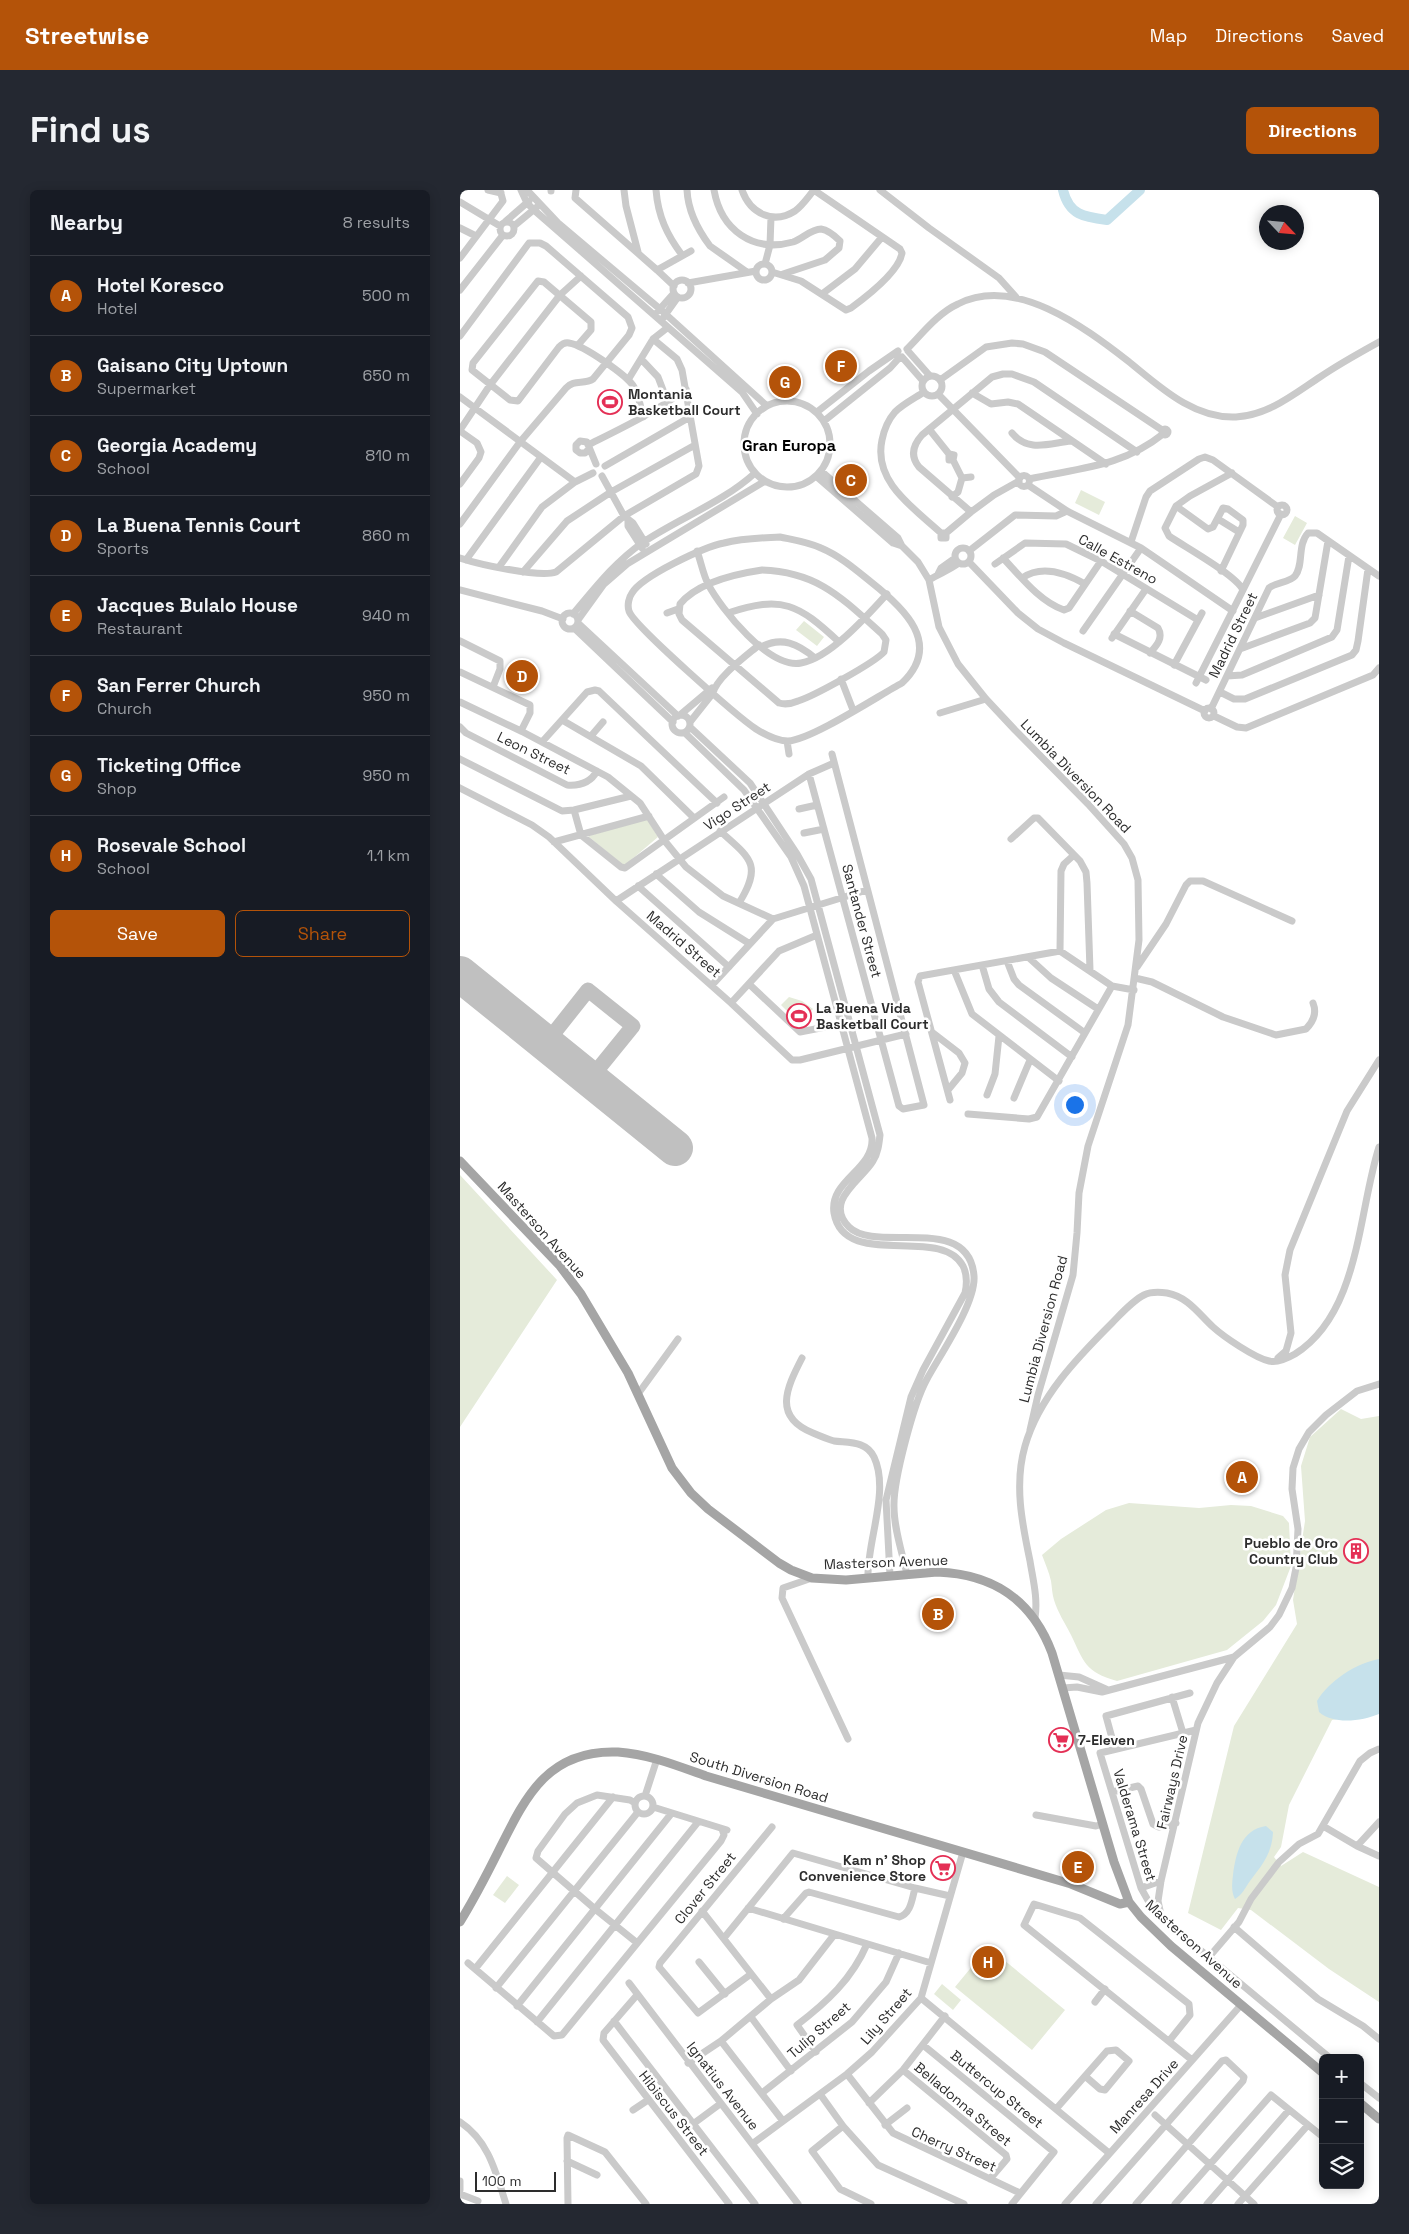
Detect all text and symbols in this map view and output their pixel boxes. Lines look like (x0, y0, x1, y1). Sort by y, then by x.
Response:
text: Streetwise (25, 20, 149, 51)
text: Map (1150, 24, 1187, 47)
text: Directions (1215, 24, 1304, 47)
text: Saved (1332, 24, 1384, 47)
button: Directions (1246, 107, 1379, 154)
text: Find us (30, 108, 151, 152)
north arrow (1259, 205, 1304, 250)
text: Nearby (50, 209, 123, 236)
text: 8 results (343, 212, 410, 233)
text: Hotel Koresco (97, 273, 224, 298)
text: A (61, 285, 71, 306)
text: 500 m (362, 285, 410, 306)
text: Hotel (97, 298, 138, 319)
pin: F (825, 347, 857, 385)
text: Gaisano City Uptown (97, 353, 288, 378)
pin: G (769, 363, 801, 401)
text: B (61, 365, 71, 386)
text: 650 m (362, 365, 410, 386)
text: Supermarket (97, 378, 196, 399)
place label: Montania Basketball Court (628, 385, 741, 419)
sports icon: Montania Basketball Court (597, 389, 623, 415)
text: Georgia Academy (97, 433, 257, 458)
district label: Gran Europa (742, 435, 836, 456)
text: C (61, 445, 71, 466)
text: 810 m (365, 445, 410, 466)
text: School (97, 458, 150, 479)
pin: C (835, 461, 867, 499)
text: La Buena Tennis Court (97, 513, 301, 538)
text: D (61, 525, 71, 546)
text: 860 m (362, 525, 410, 546)
street label: Calle Estreno (1075, 530, 1161, 588)
text: Sports (97, 538, 149, 559)
street label: Madrid Street (1205, 589, 1261, 681)
text: Jacques Bulalo House (97, 593, 298, 618)
text: E (62, 605, 70, 626)
text: 940 m (362, 605, 410, 626)
text: Restaurant (97, 618, 183, 639)
pin: D (506, 657, 538, 695)
text: San Ferrer Church (97, 673, 261, 698)
text: F (62, 685, 70, 706)
text: 950 m (362, 685, 410, 706)
text: Church (97, 698, 152, 719)
street label: Lumbia Diversion Road (1017, 715, 1135, 837)
street label: Leon Street (494, 727, 574, 779)
text: Ticketing Office (97, 753, 241, 778)
text: G (61, 765, 71, 786)
text: 950 m (362, 765, 410, 786)
text: Shop (97, 778, 137, 799)
street label: Vigo Street (700, 778, 774, 834)
text: Rosevale School (97, 833, 246, 858)
text: H (61, 845, 71, 866)
text: 1.1 km (367, 845, 410, 866)
text: School (97, 858, 150, 879)
street label: Santander Street (838, 862, 886, 980)
street label: Madrid Street (643, 907, 725, 981)
button: Save (50, 910, 225, 957)
button: Share (235, 910, 410, 957)
place label: La Buena Vida Basketball Court (816, 999, 929, 1033)
sports icon: La Buena Vida Basketball Court (786, 1003, 812, 1029)
your location (1062, 1092, 1088, 1118)
street label: Masterson Avenue (494, 1178, 590, 1282)
street label: Lumbia Diversion Road (1015, 1253, 1071, 1405)
pin: A (1226, 1458, 1258, 1496)
place label: Pueblo de Oro Country Club (1244, 1534, 1338, 1568)
building icon: Pueblo de Oro Country Club (1343, 1538, 1369, 1564)
street label: Masterson Avenue (824, 1551, 948, 1573)
pin: B (922, 1595, 954, 1633)
supermarket icon: 7-Eleven (1048, 1727, 1074, 1753)
place label: 7-Eleven (1078, 1731, 1135, 1749)
street label: Fairways Drive (1152, 1733, 1192, 1831)
street label: South Diversion Road (688, 1747, 830, 1807)
street label: Valderama Street (1109, 1767, 1161, 1883)
street label: Clover Street (670, 1848, 740, 1928)
pin: E (1062, 1848, 1094, 1886)
place label: Kam n' Shop Convenience Store (799, 1851, 926, 1885)
supermarket icon: Kam n' Shop Convenience Store (930, 1855, 956, 1881)
street label: Masterson Avenue (1142, 1896, 1246, 1992)
pin: H (972, 1943, 1004, 1981)
street label: Lily Street (856, 1984, 916, 2048)
street label: Tulip Street (784, 1998, 854, 2062)
street label: Ignatius Avenue (683, 2038, 763, 2134)
street label: Buttercup Street (947, 2046, 1047, 2132)
map controls (1319, 2054, 1364, 2189)
button: + (1319, 2054, 1364, 2099)
street label: Manresa Drive (1106, 2055, 1182, 2137)
street label: Belladonna Street (911, 2058, 1015, 2150)
street label: Hibiscus Street (635, 2067, 713, 2159)
button: − (1319, 2099, 1364, 2144)
street label: Cherry Street (909, 2122, 999, 2176)
button: layers (1319, 2144, 1364, 2189)
scale bar (475, 2169, 556, 2192)
text: 100 m (482, 2172, 521, 2190)

